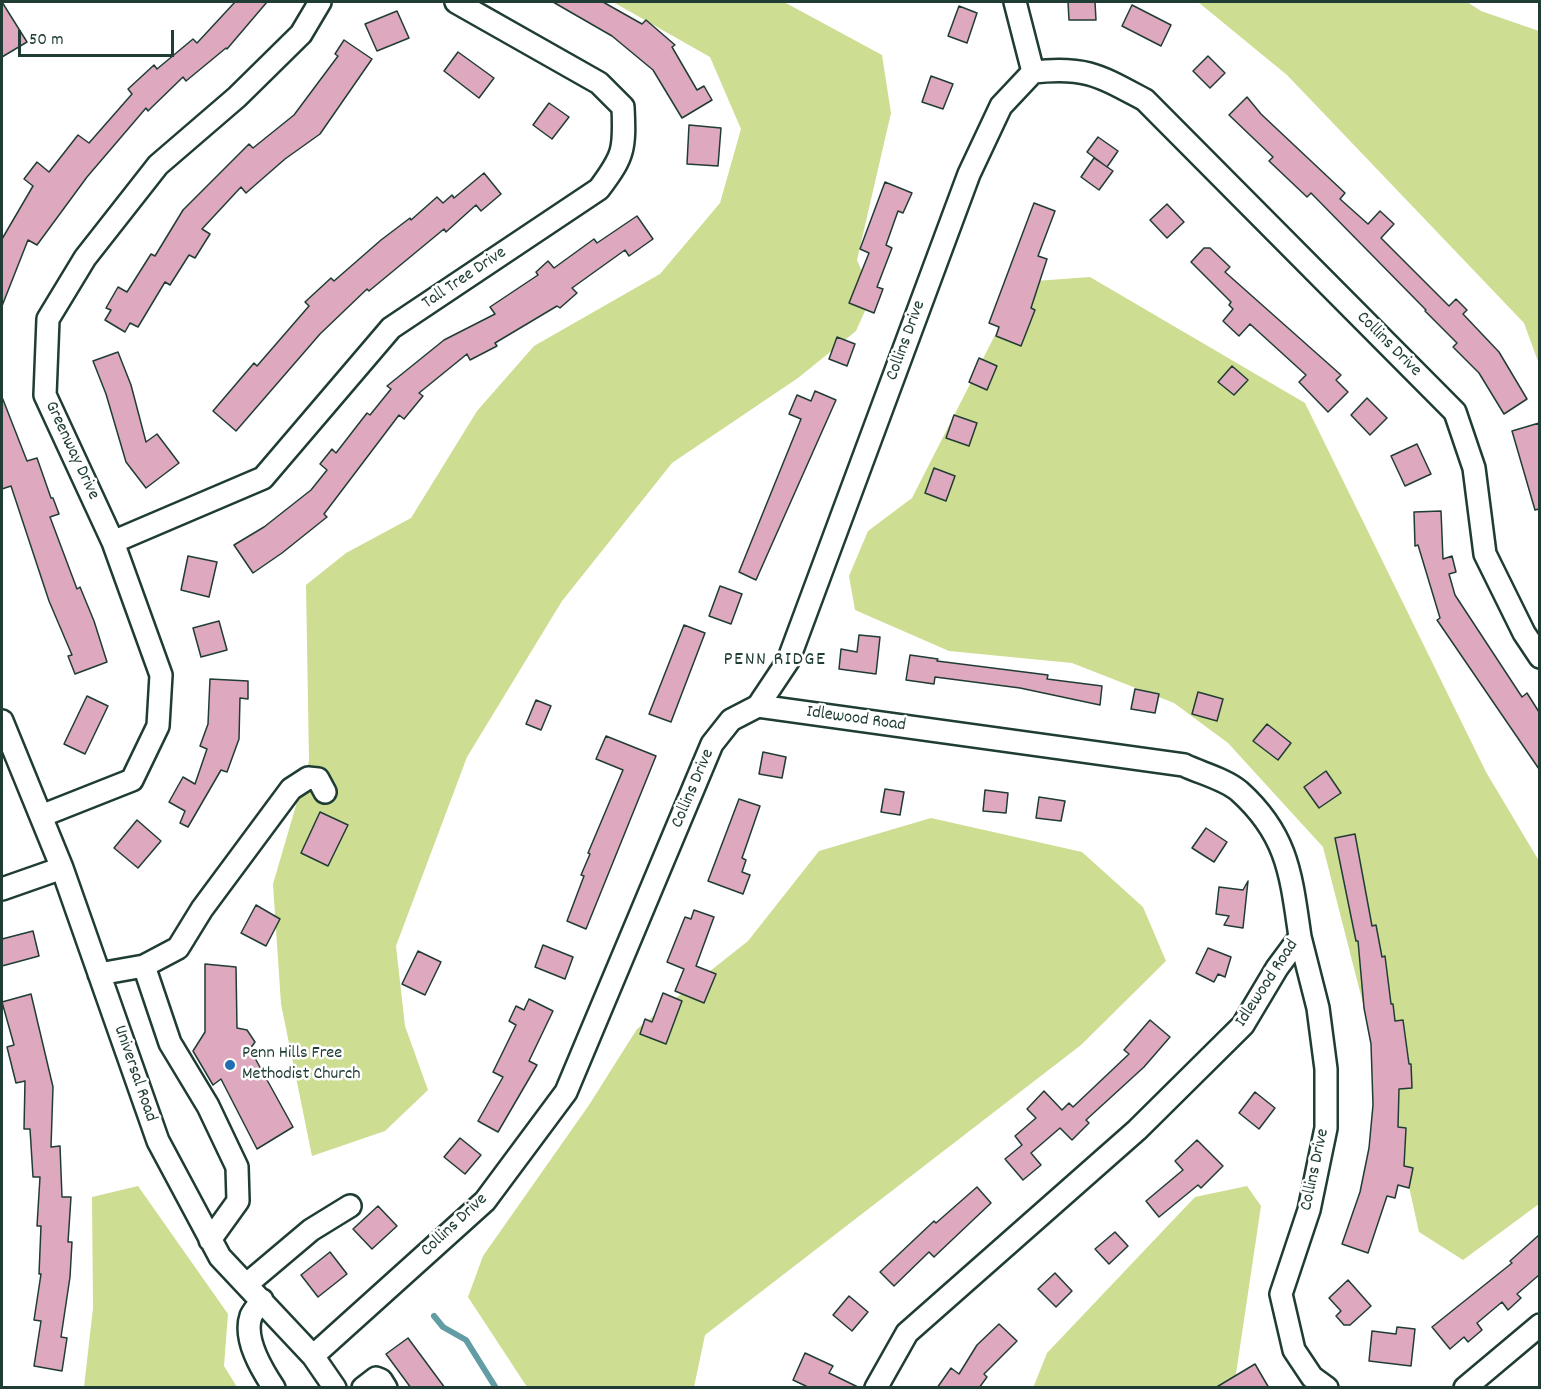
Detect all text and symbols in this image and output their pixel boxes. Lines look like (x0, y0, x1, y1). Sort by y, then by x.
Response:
scale bar (21, 18, 177, 56)
text: 50 m (29, 28, 64, 53)
street label: Tall Tree Drive (419, 243, 511, 315)
street label: Collins Drive (883, 298, 931, 384)
street label: Collins Drive (1351, 308, 1425, 382)
street label: Greenway Drive (39, 398, 103, 504)
district label: PENN RIDGE (724, 649, 826, 673)
street label: Idlewood Road (805, 702, 907, 738)
street label: Collins Drive (668, 746, 720, 832)
street label: Idlewood Road (1232, 936, 1304, 1032)
street label: Universal Road (107, 1023, 161, 1125)
place label: Penn Hills Free Methodist Church (242, 1044, 360, 1086)
marker: Penn Hills Free Methodist Church (223, 1058, 237, 1072)
street label: Collins Drive (1297, 1127, 1335, 1213)
street label: Collins Drive (417, 1190, 493, 1262)

